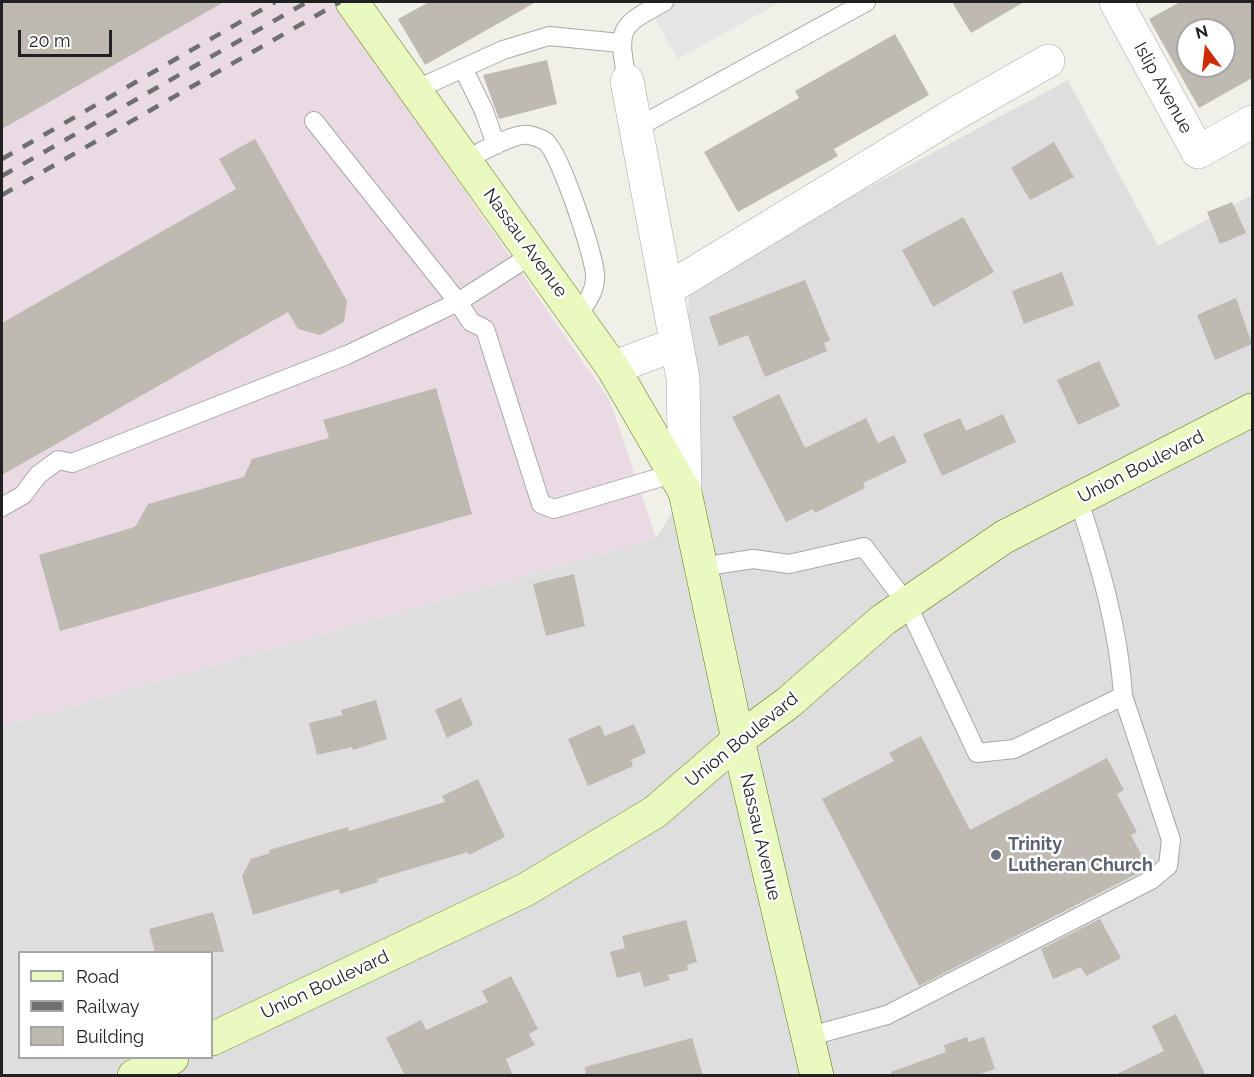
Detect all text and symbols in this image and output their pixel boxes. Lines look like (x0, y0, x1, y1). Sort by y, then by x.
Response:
scale bar (21, 18, 116, 56)
north arrow (1176, 18, 1236, 78)
text: N (1193, 21, 1210, 43)
text: 20 m (29, 30, 71, 51)
street label: Islip Avenue (1129, 39, 1197, 137)
street label: Nassau Avenue (478, 184, 572, 302)
street label: Union Boulevard (1074, 426, 1208, 508)
street label: Union Boulevard (681, 688, 803, 792)
street label: Nassau Avenue (735, 772, 785, 902)
place label: Trinity Lutheran Church (1008, 834, 1153, 876)
marker: Trinity Lutheran Church (989, 848, 1003, 862)
street label: Union Boulevard (258, 946, 392, 1024)
legend (18, 951, 213, 1059)
text: Road (76, 966, 119, 987)
text: Railway (76, 996, 140, 1017)
text: Building (76, 1026, 144, 1047)

